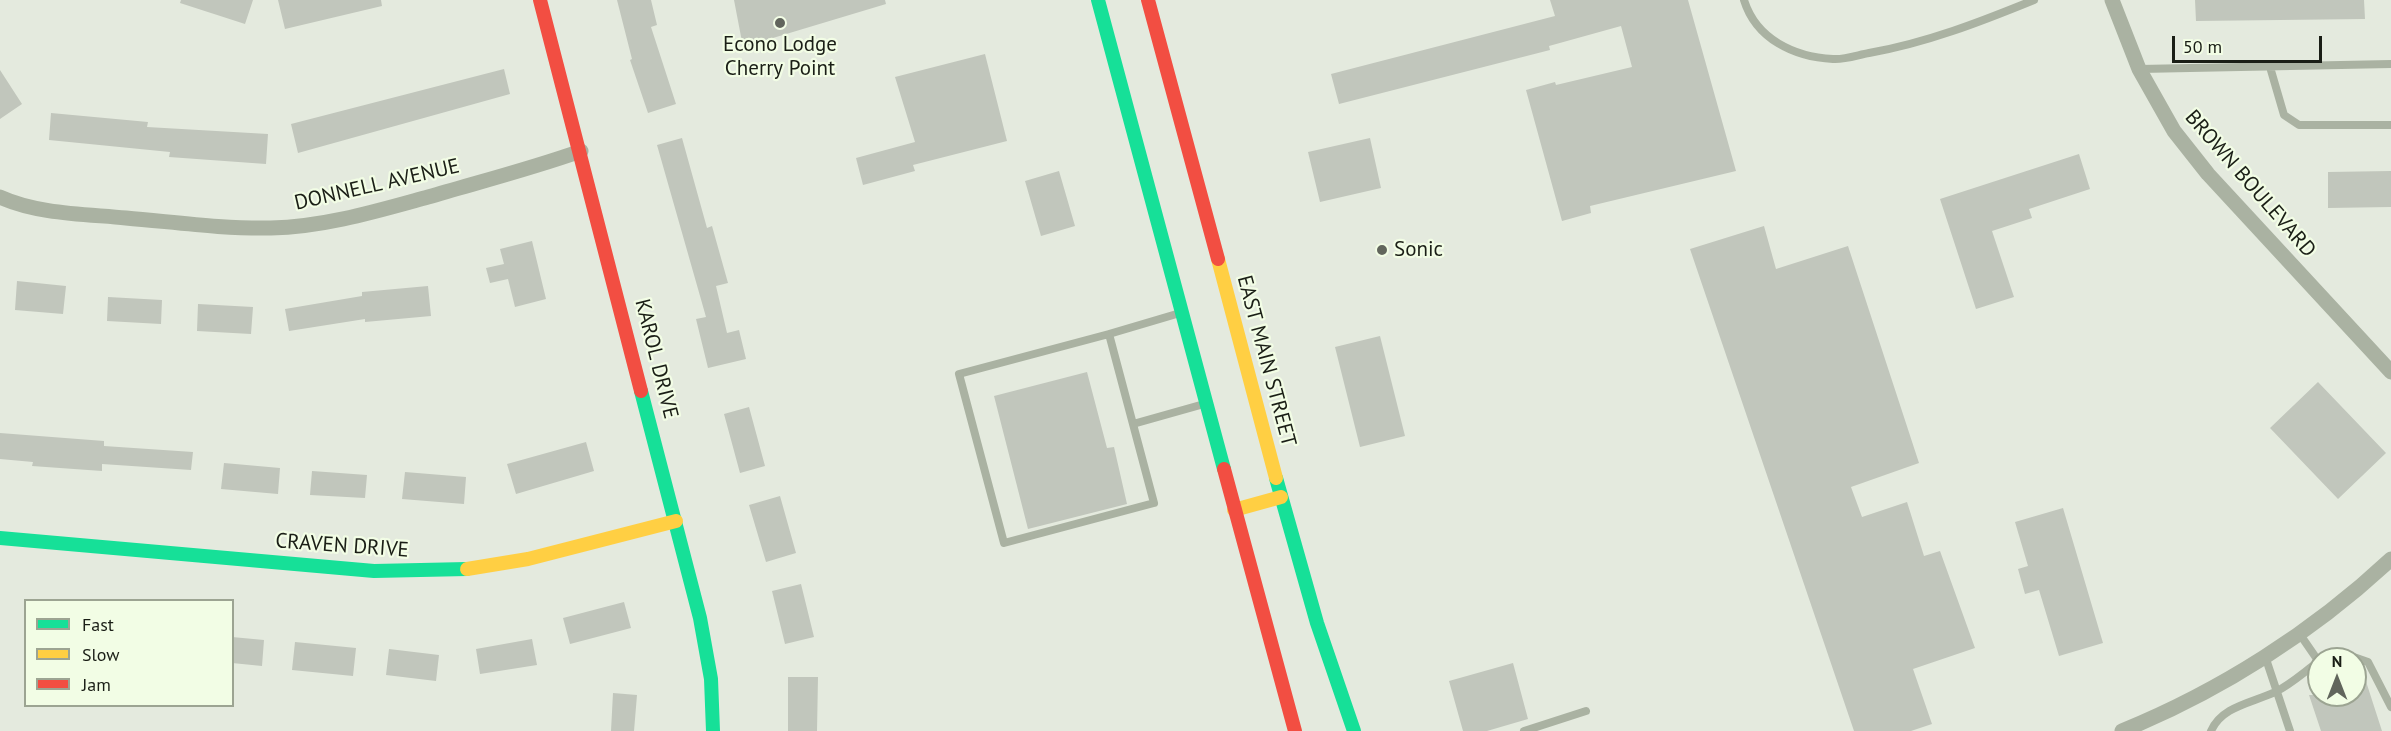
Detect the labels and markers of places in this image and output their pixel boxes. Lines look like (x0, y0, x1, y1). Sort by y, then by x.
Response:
marker: Econo Lodge Cherry Point (773, 16, 787, 30)
place label: Econo Lodge Cherry Point (723, 32, 837, 82)
place label: Sonic (1394, 237, 1443, 263)
marker: Sonic (1375, 243, 1389, 257)

